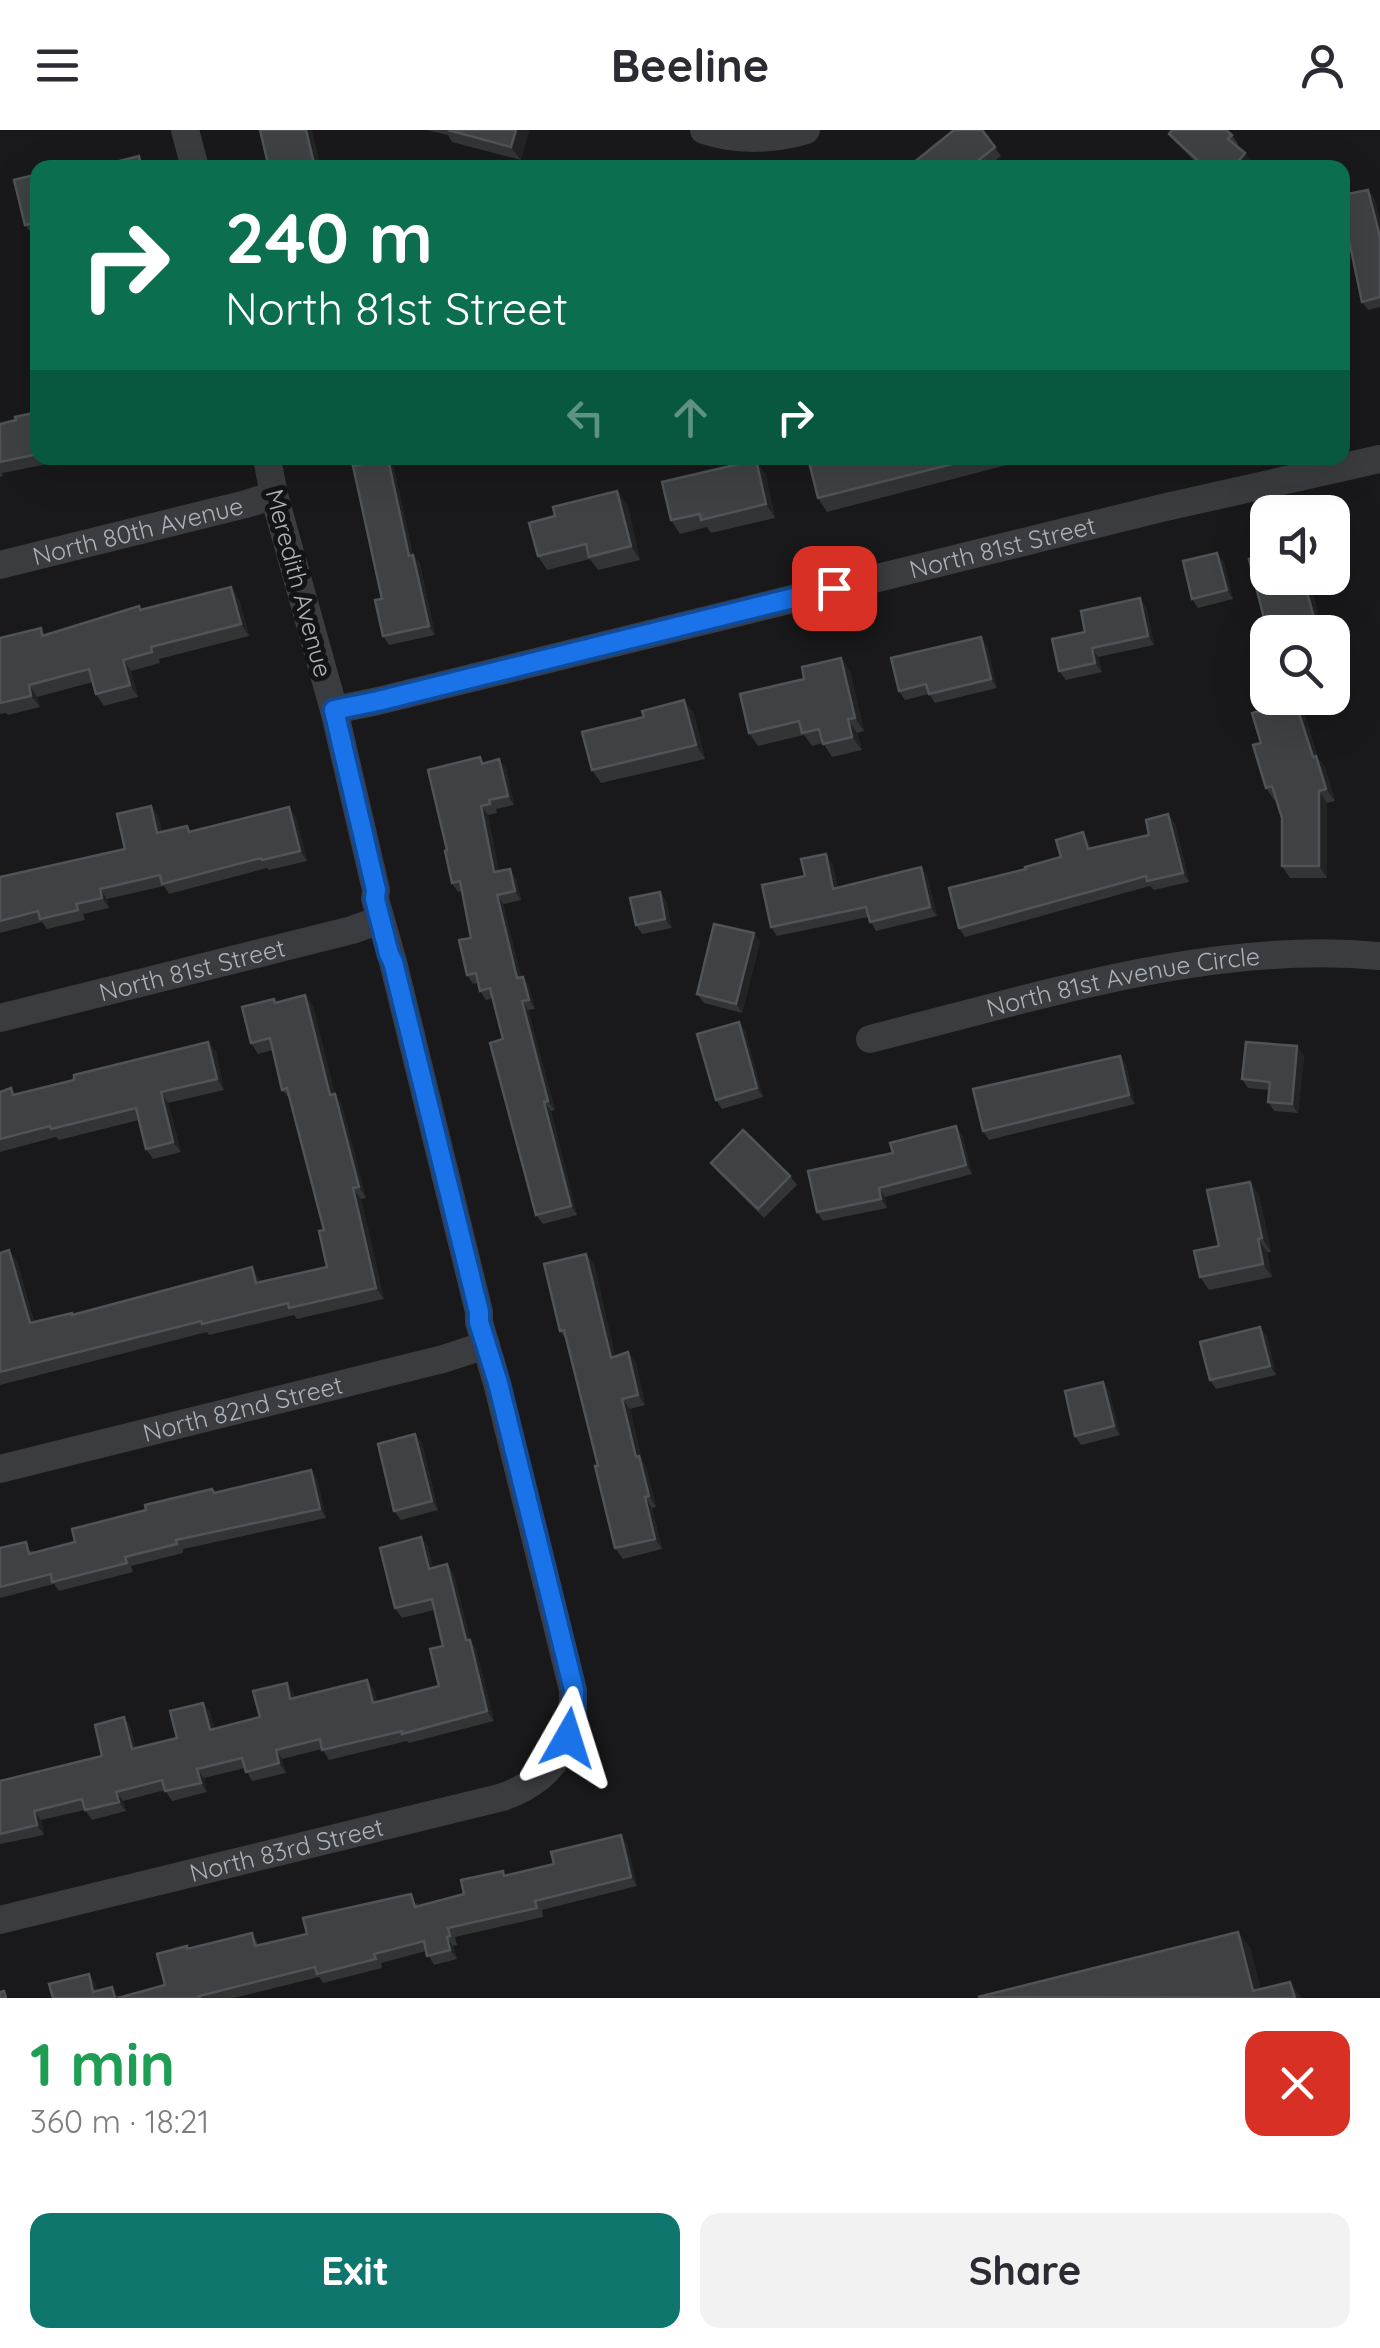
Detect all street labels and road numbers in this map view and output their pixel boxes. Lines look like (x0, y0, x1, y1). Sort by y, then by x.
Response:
street label: Meredith Avenue (259, 485, 339, 680)
street label: North 80th Avenue (29, 489, 246, 571)
street label: North 81st Street (906, 509, 1099, 585)
street label: North 81st Street (96, 931, 288, 1008)
street label: North 81st Avenue Circle (983, 940, 1261, 1023)
street label: North 82nd Street (139, 1369, 346, 1448)
street label: North 83rd Street (186, 1811, 387, 1888)

